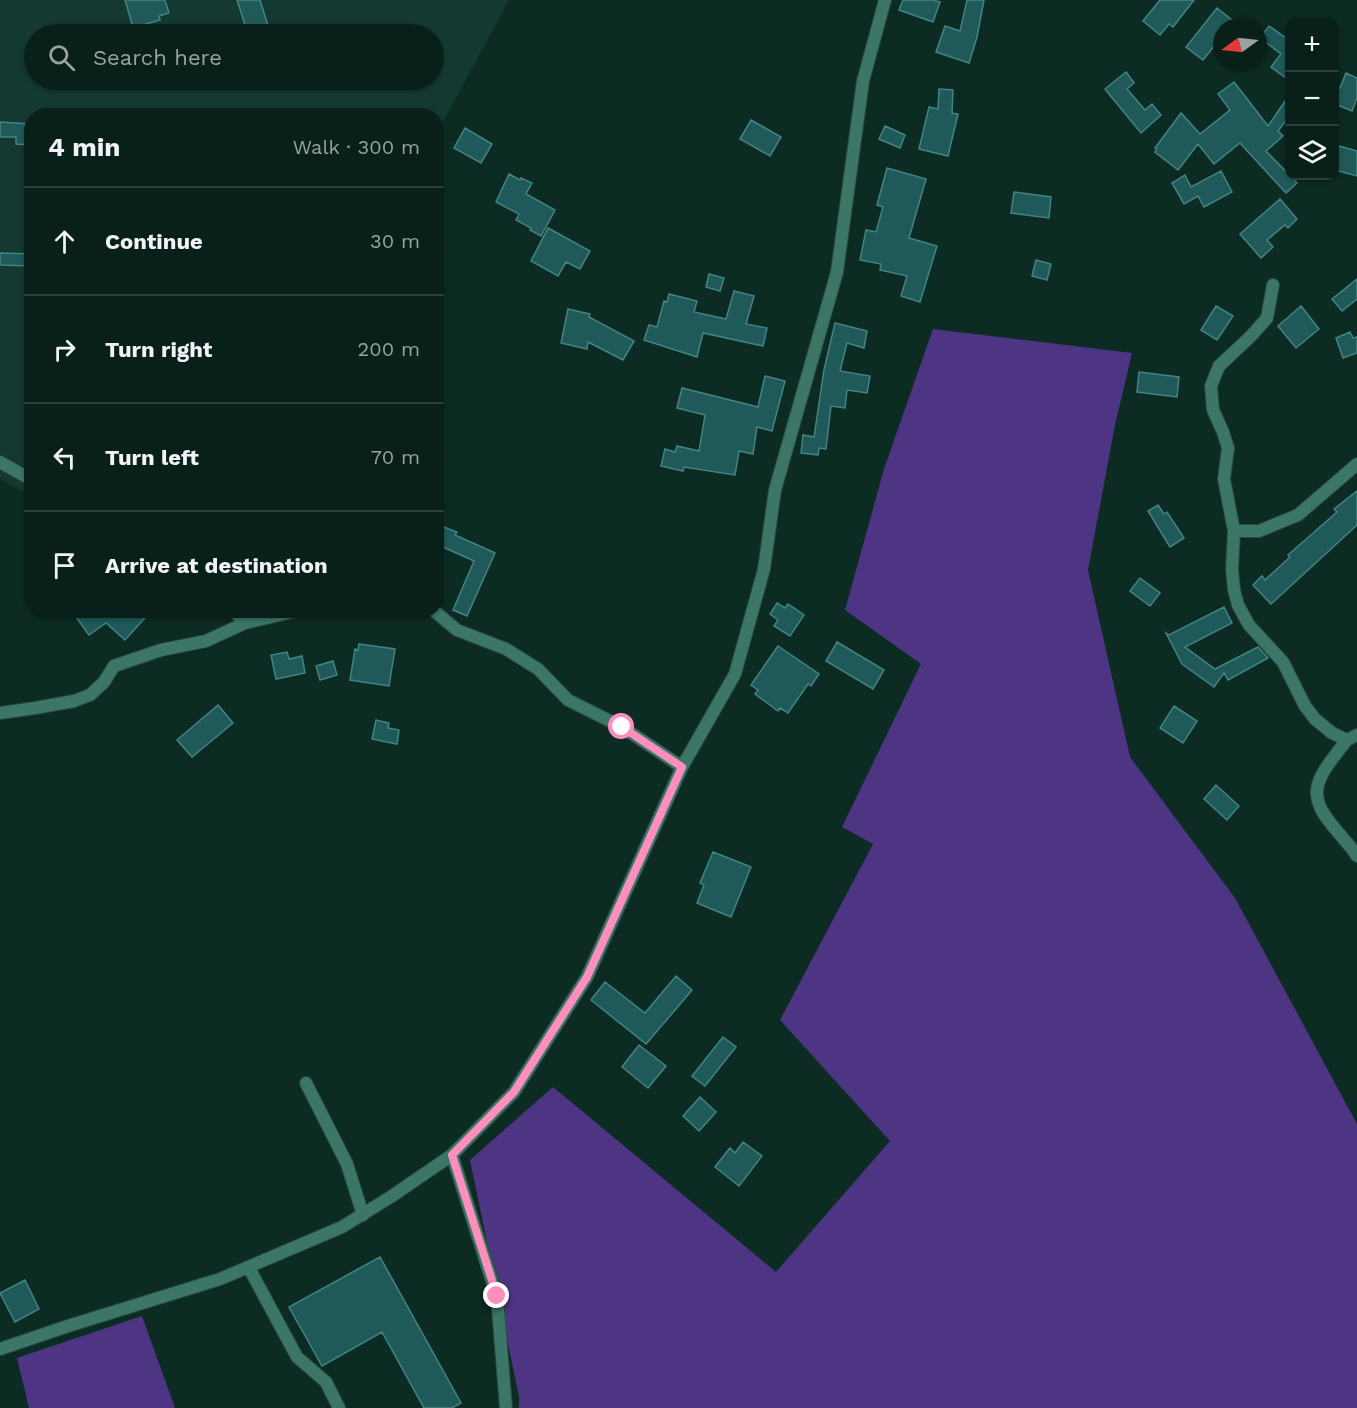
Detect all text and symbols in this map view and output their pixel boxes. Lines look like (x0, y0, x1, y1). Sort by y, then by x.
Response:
north arrow (1213, 18, 1267, 72)
map controls (1285, 18, 1339, 180)
button: + (1285, 18, 1339, 72)
search box (24, 24, 444, 90)
icon: search (45, 41, 78, 74)
text: Search here (93, 45, 222, 70)
button: − (1285, 72, 1339, 126)
button: layers (1285, 126, 1339, 180)
text: 4 min (48, 132, 120, 162)
text: Walk · 300 m (293, 135, 420, 159)
icon: ahead (48, 225, 81, 258)
text: Continue (105, 229, 203, 254)
text: 30 m (370, 229, 420, 253)
icon: right (48, 333, 81, 366)
text: Turn right (105, 337, 212, 362)
text: 200 m (358, 337, 420, 361)
icon: left (48, 441, 81, 474)
text: Turn left (105, 445, 199, 470)
text: 70 m (371, 445, 420, 469)
icon: arrive (48, 549, 81, 582)
text: Arrive at destination (105, 553, 328, 578)
route start (608, 713, 634, 739)
route end (483, 1282, 509, 1308)

